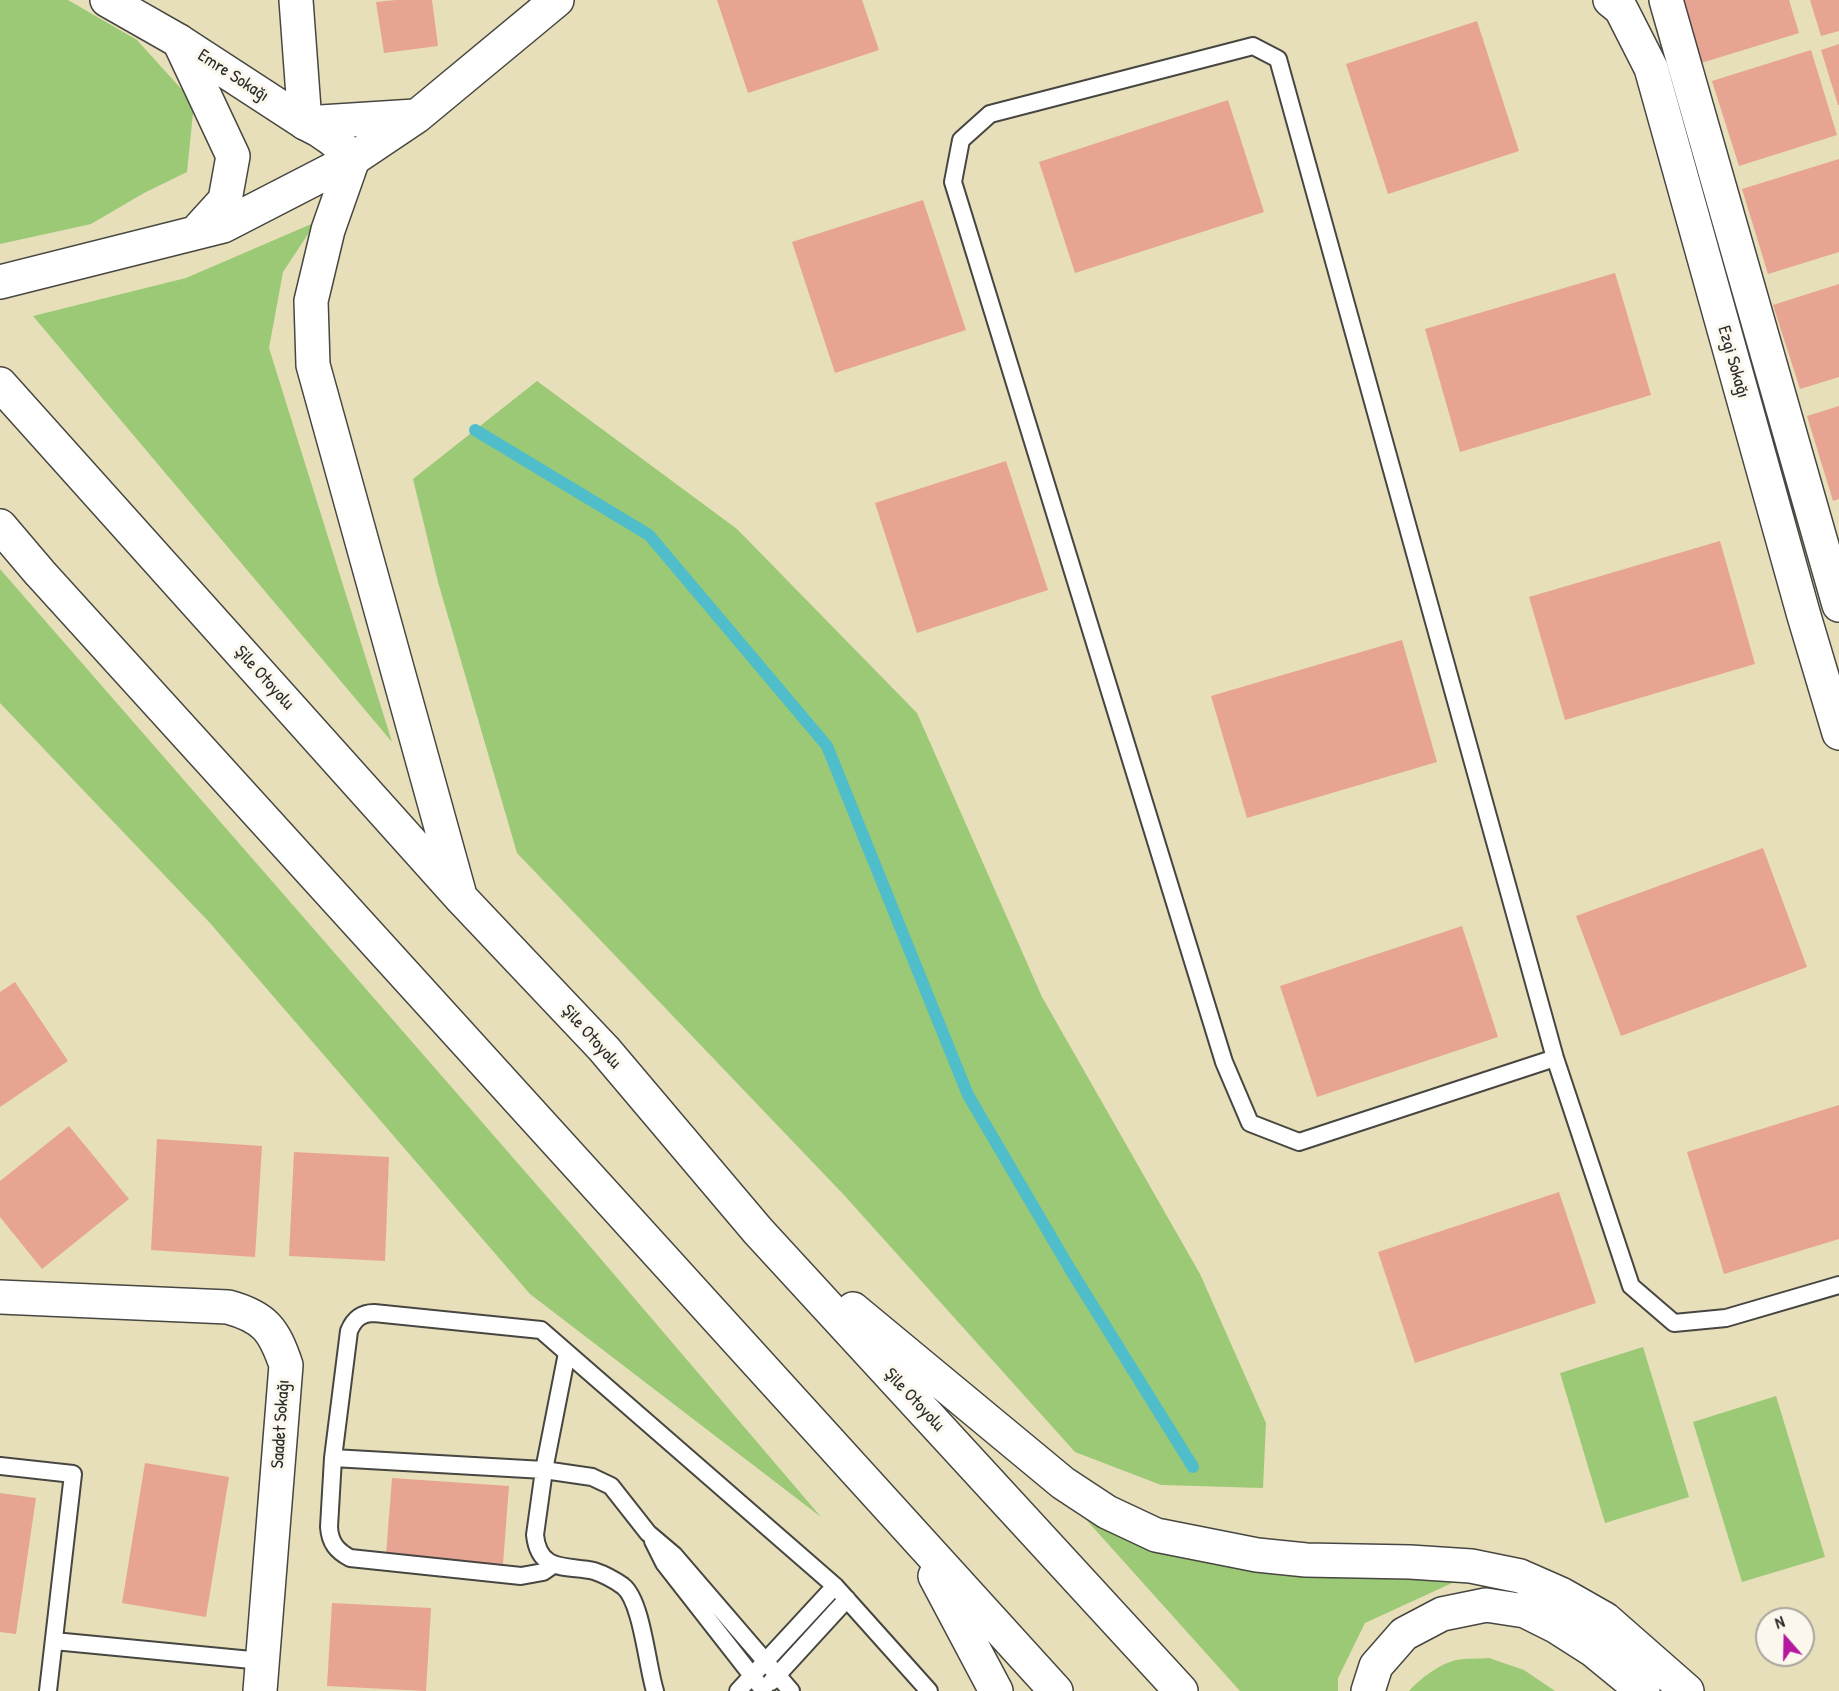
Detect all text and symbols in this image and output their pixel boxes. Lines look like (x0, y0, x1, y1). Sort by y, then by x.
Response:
street label: Emre Sokağı (193, 45, 273, 107)
street label: Ezgi Sokağı (1712, 323, 1754, 401)
street label: Şile Otoyolu (230, 642, 298, 714)
street label: Şile Otoyolu (557, 1001, 625, 1073)
street label: Şile Otoyolu (879, 1364, 949, 1436)
street label: Saadet Sokağı (267, 1379, 295, 1469)
north arrow (1755, 1607, 1815, 1667)
text: N (1772, 1610, 1787, 1634)

